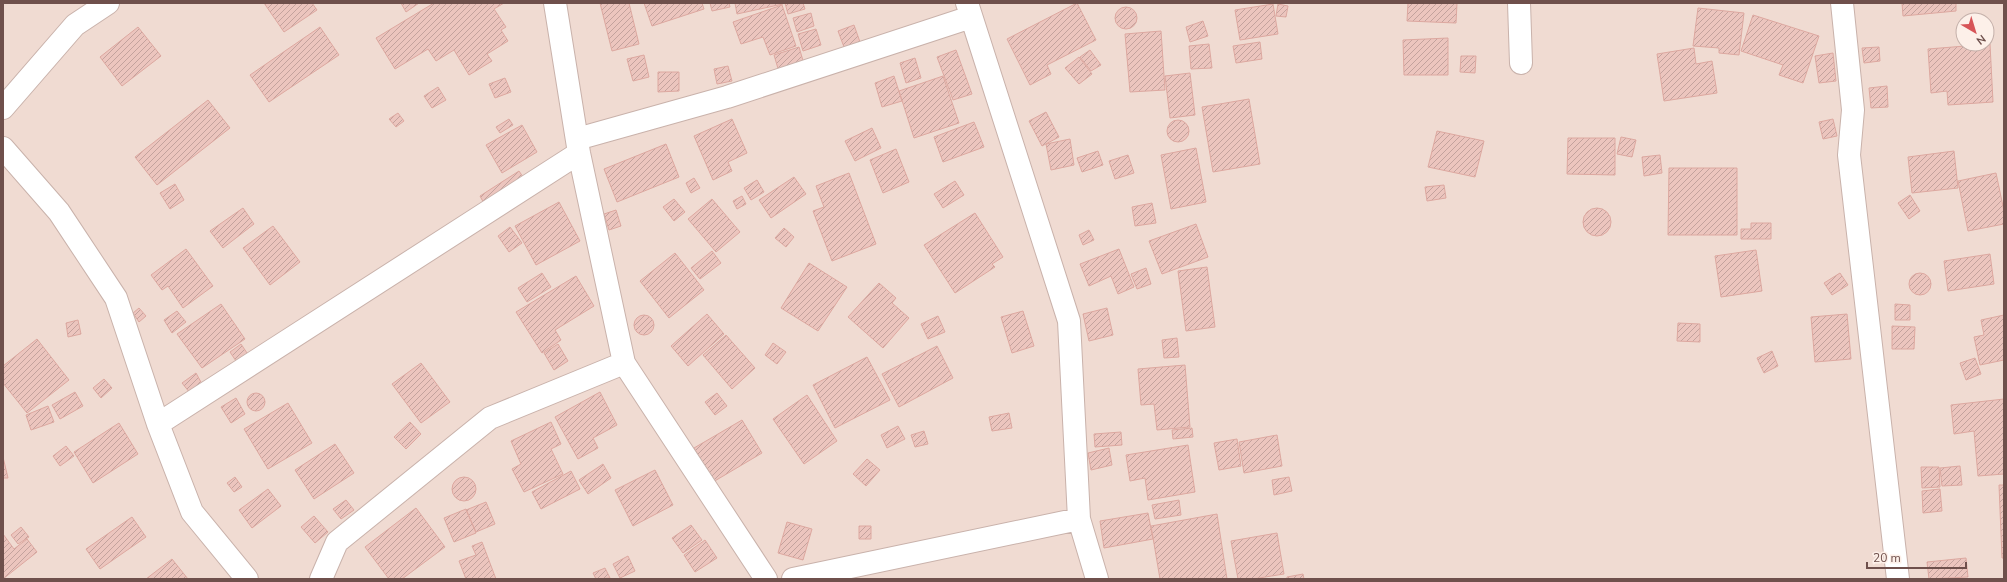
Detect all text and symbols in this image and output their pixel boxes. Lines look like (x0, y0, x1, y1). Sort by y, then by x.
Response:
north arrow (1955, 12, 1995, 52)
text: N (1973, 31, 1989, 48)
scale bar (1867, 544, 1966, 570)
text: 20 m (1873, 550, 1901, 566)

